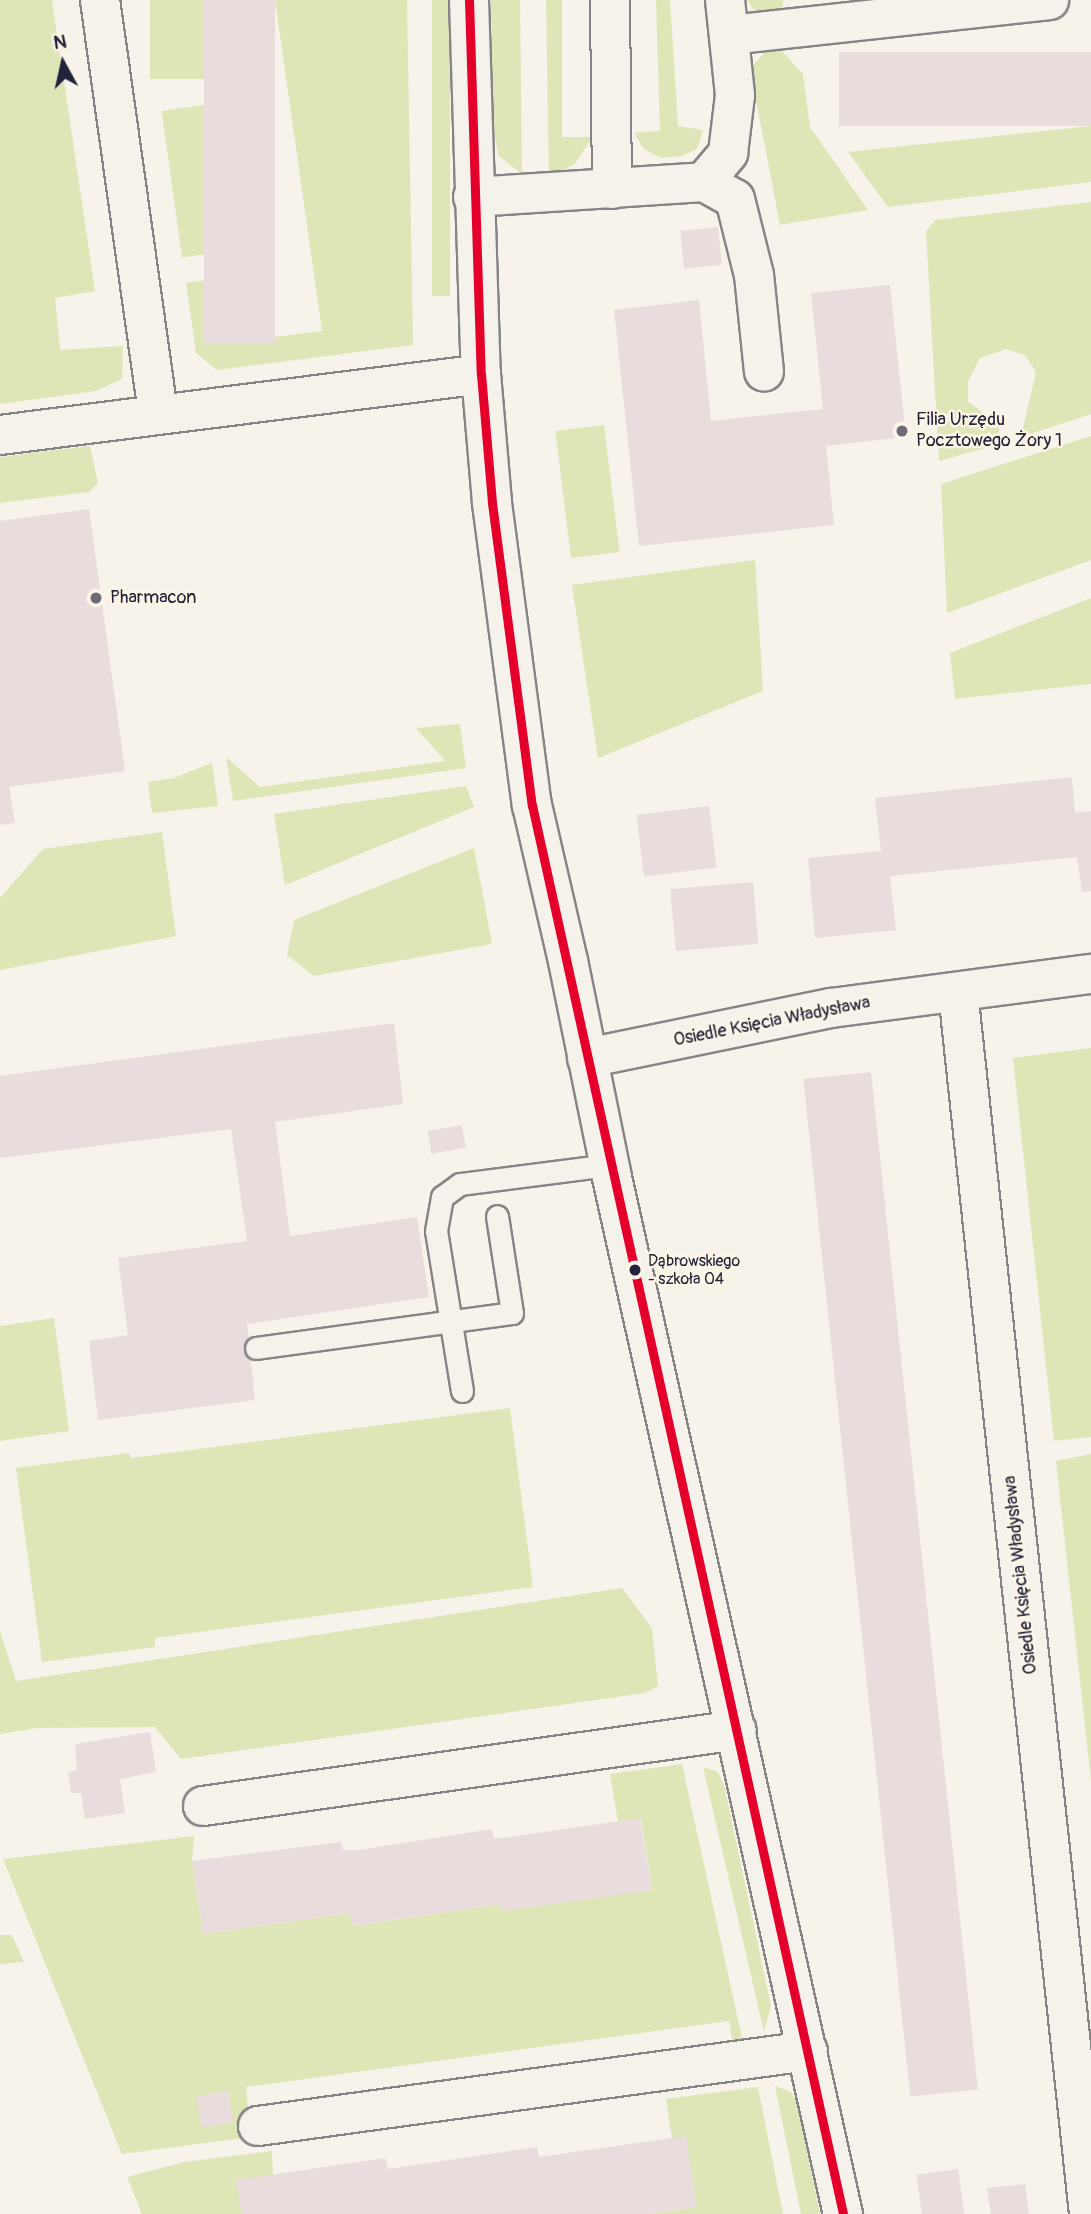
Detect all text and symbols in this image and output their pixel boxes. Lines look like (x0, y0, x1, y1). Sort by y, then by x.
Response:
north arrow (28, 28, 98, 98)
text: N (52, 29, 68, 55)
place label: Filia Urzędu Pocztowego Żory 1 (916, 410, 1062, 452)
marker: Filia Urzędu Pocztowego Żory 1 (894, 423, 910, 439)
place label: Pharmacon (110, 587, 196, 609)
marker: Pharmacon (88, 590, 104, 606)
street label: Osiedle Księcia Władysława (672, 992, 872, 1052)
place label: Dąbrowskiego - szkoła 04 (648, 1251, 740, 1289)
marker: Dąbrowskiego - szkoła 04 (628, 1263, 642, 1277)
street label: Osiedle Księcia Władysława (1000, 1475, 1042, 1675)

